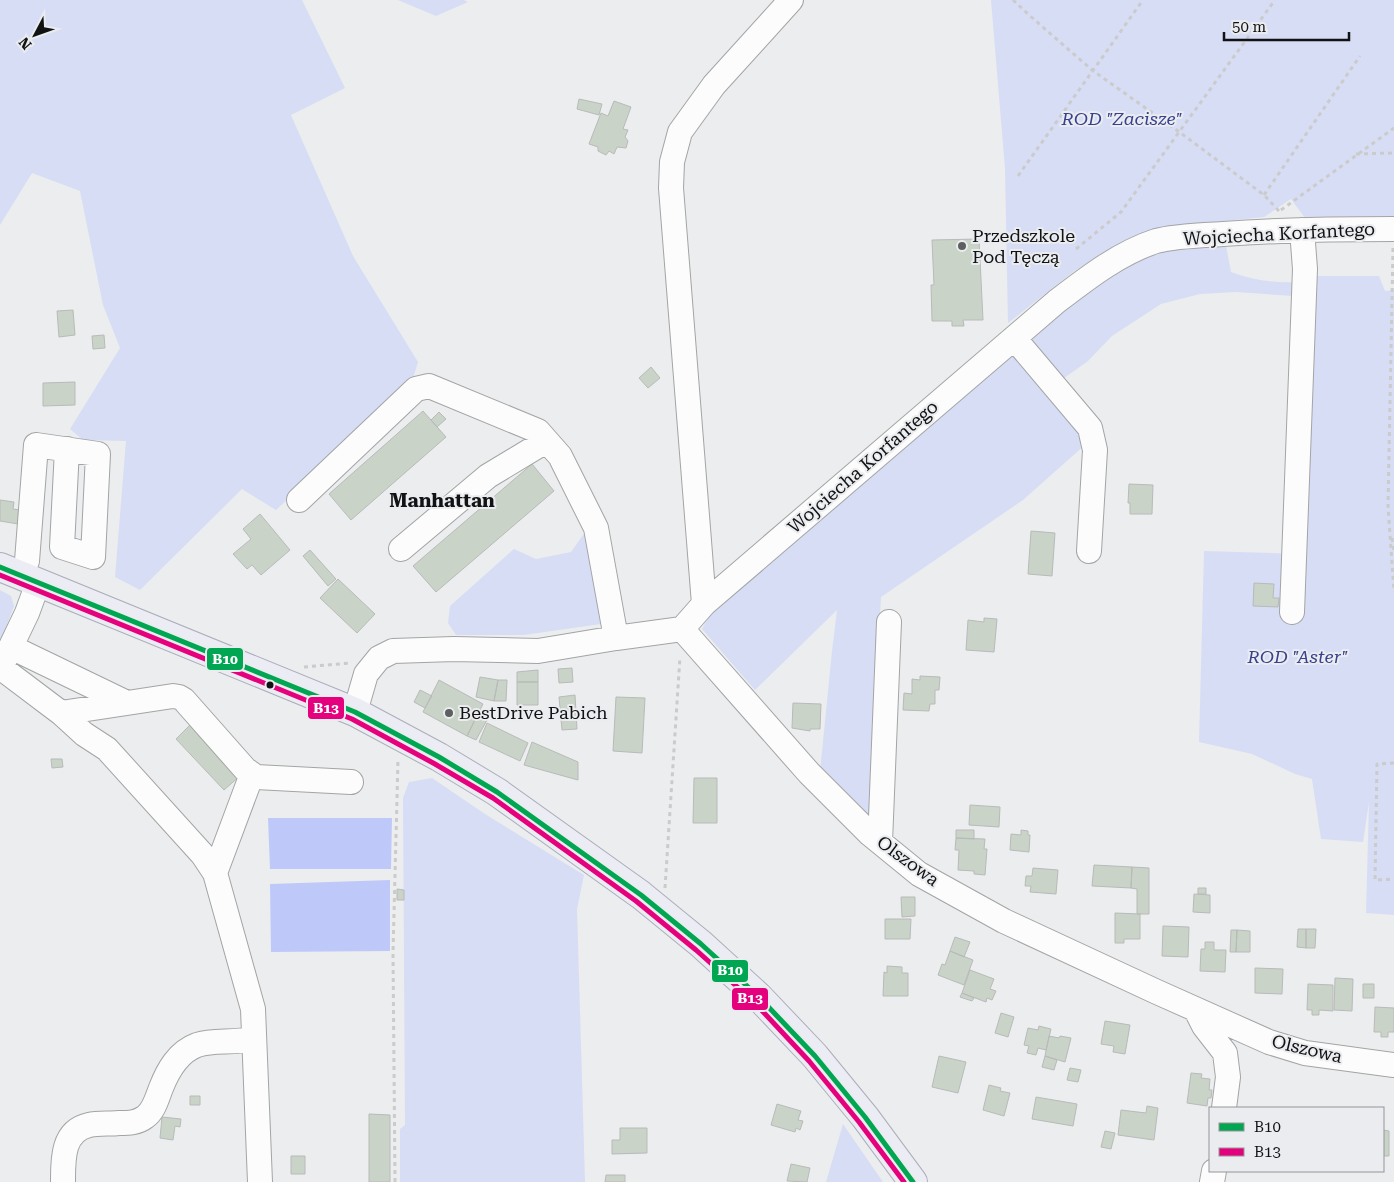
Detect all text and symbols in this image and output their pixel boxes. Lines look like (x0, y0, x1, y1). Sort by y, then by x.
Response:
north arrow (10, 10, 60, 60)
scale bar (1224, 10, 1349, 42)
text: 50 m (1232, 18, 1267, 36)
text: N (15, 34, 35, 53)
park label: ROD "Zacisze" (1060, 108, 1183, 129)
street label: Wojciecha Korfantego (1182, 218, 1375, 249)
place label: Przedszkole Pod Tęczą (972, 225, 1075, 267)
marker: Przedszkole Pod Tęczą (956, 240, 968, 252)
street label: Wojciecha Korfantego (783, 396, 942, 538)
district label: Manhattan (389, 489, 495, 512)
park label: ROD "Aster" (1247, 646, 1348, 667)
line badge: B10 (206, 647, 244, 671)
text: B10 (212, 651, 238, 667)
unlabelled marker (265, 680, 275, 690)
line badge: B13 (307, 696, 345, 720)
text: B13 (313, 700, 339, 716)
place label: BestDrive Pabich (459, 702, 608, 723)
marker: BestDrive Pabich (443, 707, 455, 719)
street label: Olszowa (873, 831, 944, 890)
line badge: B10 (711, 959, 749, 983)
text: B10 (717, 962, 743, 978)
line badge: B13 (731, 987, 769, 1011)
text: B13 (737, 990, 763, 1006)
street label: Olszowa (1270, 1030, 1345, 1067)
legend (1209, 1107, 1384, 1172)
text: B10 (1254, 1118, 1281, 1136)
text: B13 (1254, 1143, 1281, 1161)

